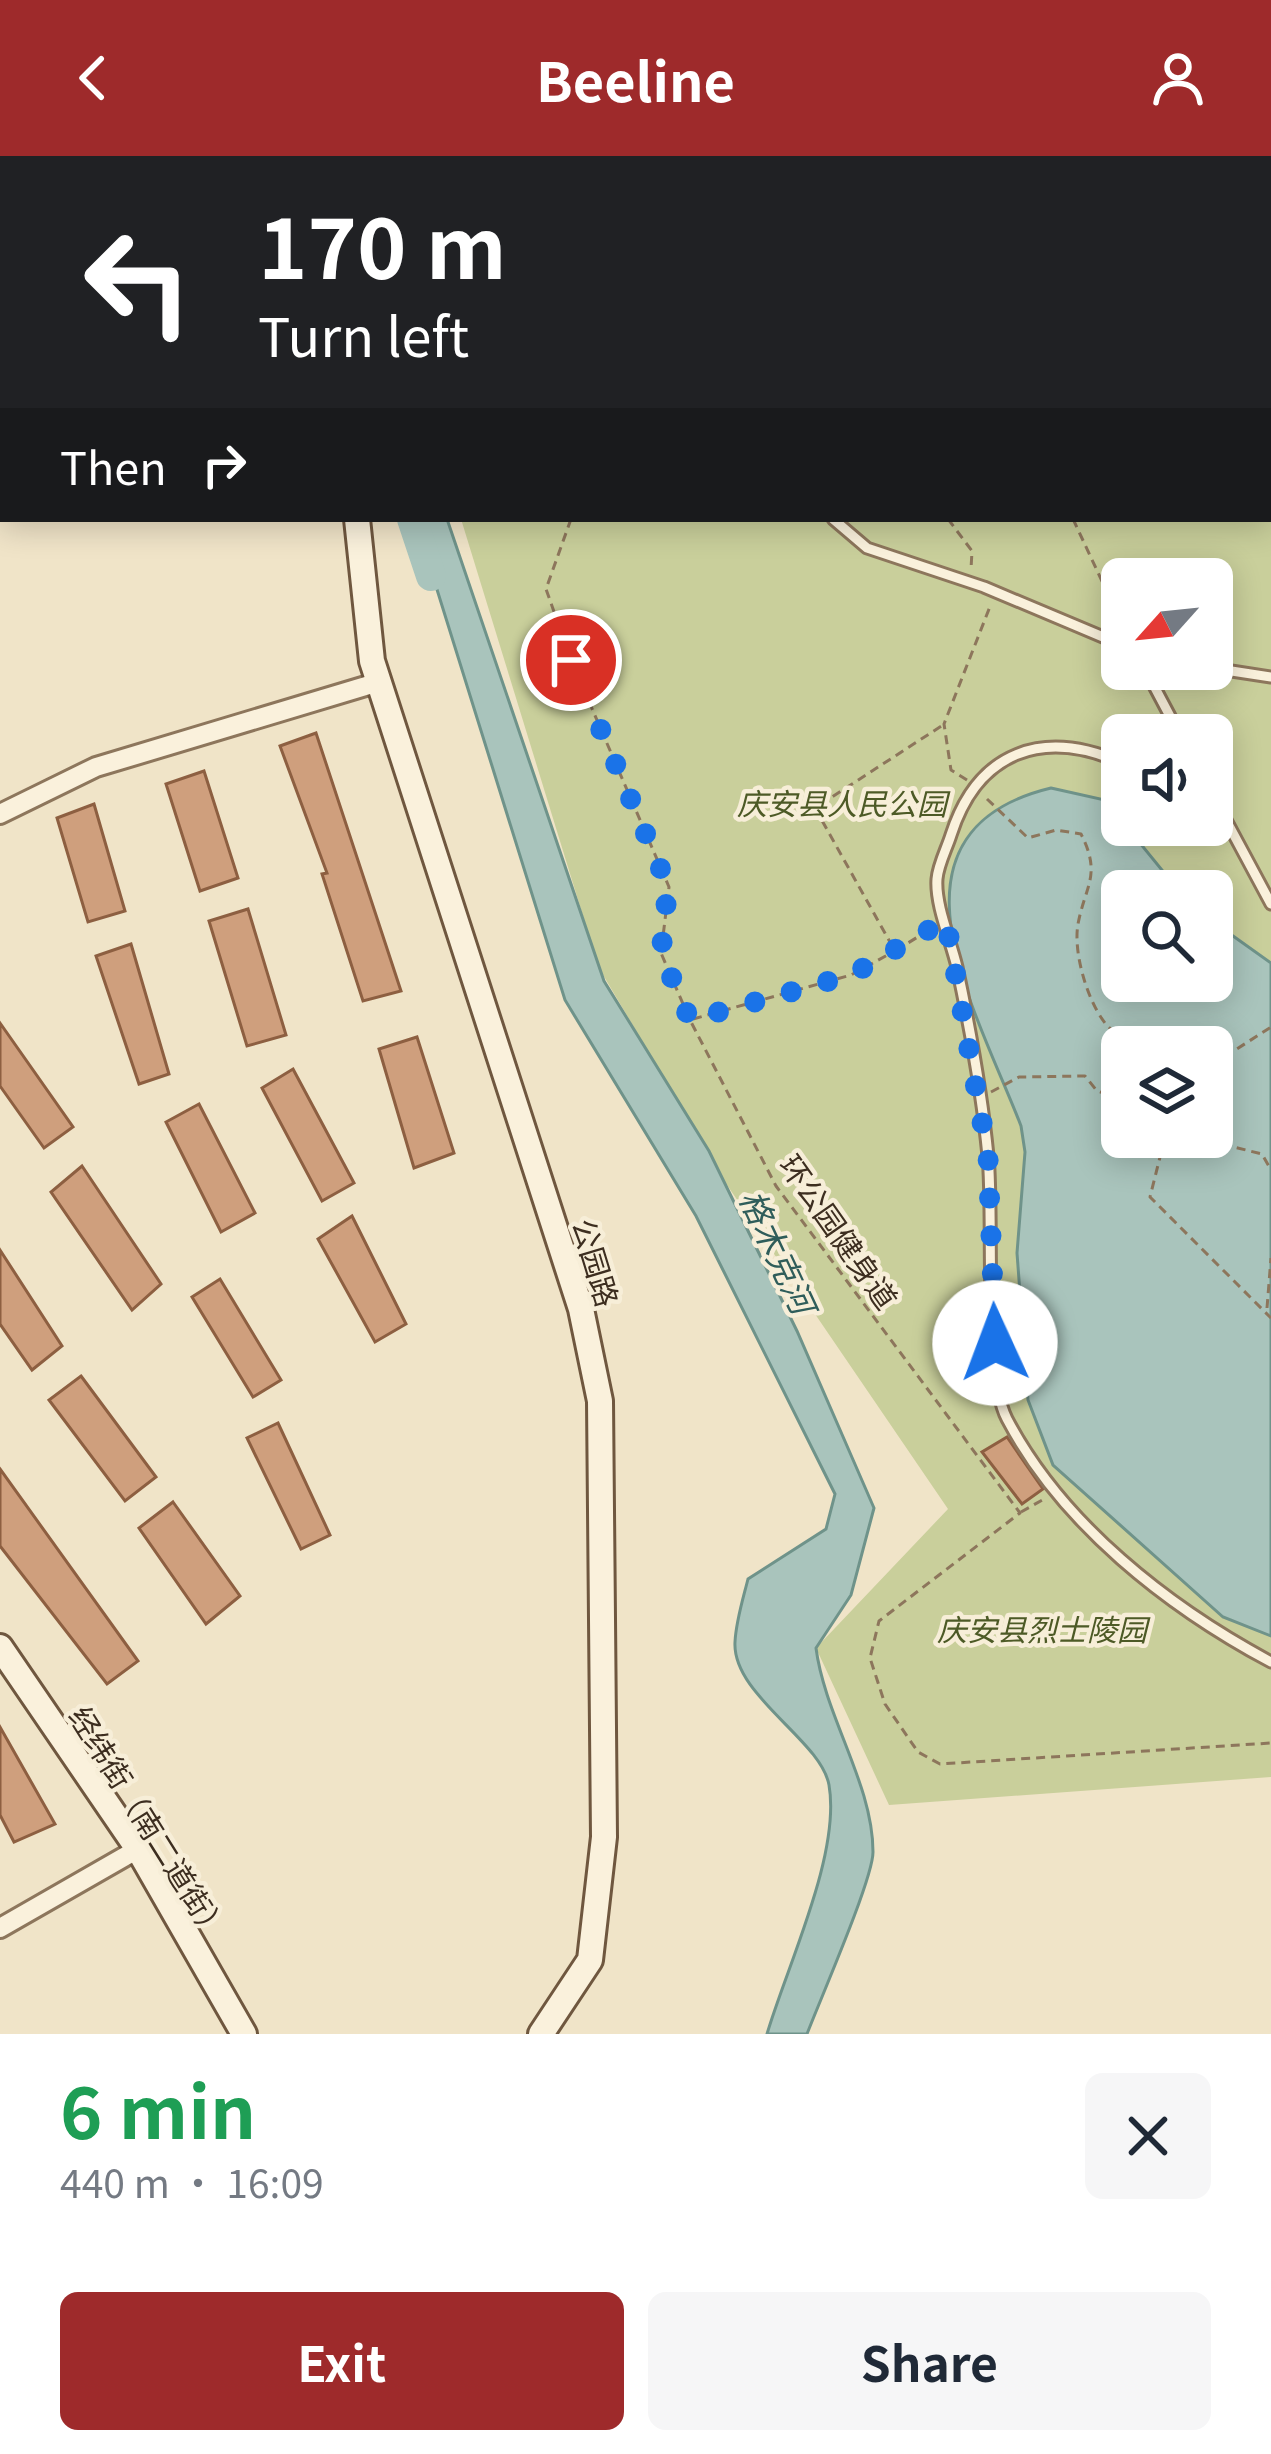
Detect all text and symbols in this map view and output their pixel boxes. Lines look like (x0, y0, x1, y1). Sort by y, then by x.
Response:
text: Beeline (536, 39, 735, 118)
icon: back (60, 45, 126, 111)
icon: person (1145, 45, 1211, 111)
text: 170 m (258, 182, 507, 303)
icon: left (60, 204, 216, 360)
text: Turn left (258, 294, 469, 373)
icon: right (191, 432, 257, 498)
text: Then (60, 433, 167, 498)
north arrow (1101, 558, 1233, 690)
map controls (1101, 558, 1233, 1158)
pin (520, 609, 622, 711)
icon: arrive (538, 627, 604, 693)
button: sound (1101, 714, 1233, 846)
park label: 庆安县人民公园 (737, 780, 951, 824)
button: search (1101, 870, 1233, 1002)
button: layers (1101, 1026, 1233, 1158)
street label: 环公园健身道 (770, 1145, 910, 1317)
water label: 格木克河 (729, 1181, 831, 1326)
street label: 公园路 (563, 1213, 631, 1311)
position arrow (932, 1280, 1058, 1406)
park label: 庆安县烈士陵园 (937, 1606, 1151, 1650)
street label: 经纬街（南二道街） (60, 1697, 240, 1949)
text: 6 min (60, 2055, 256, 2160)
button: close (1085, 2073, 1211, 2199)
text: 440 m · 16:09 (60, 2153, 324, 2209)
button: Exit (60, 2292, 624, 2430)
button: Share (648, 2292, 1211, 2430)

